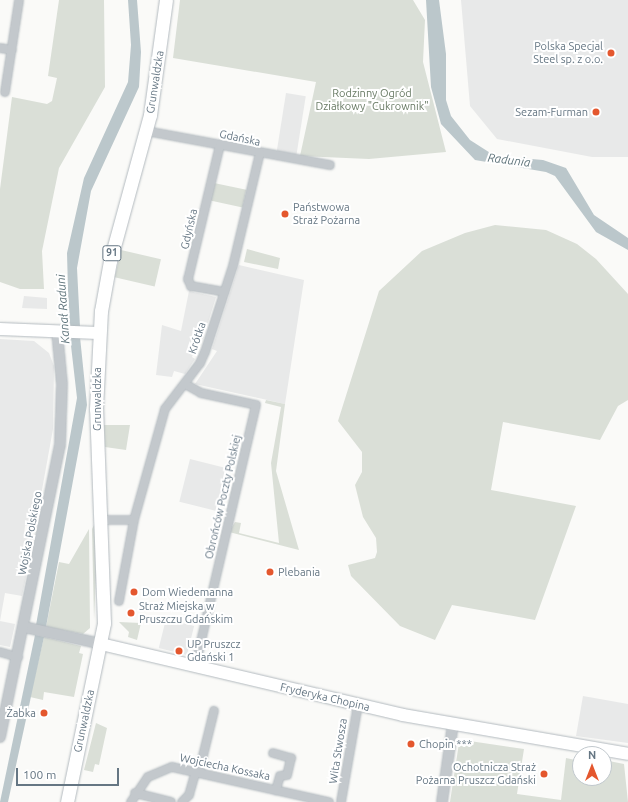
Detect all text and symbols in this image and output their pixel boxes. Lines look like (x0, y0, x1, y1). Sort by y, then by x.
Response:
place label: Polska Specjal Steel sp. z o.o. (533, 40, 603, 66)
marker: Polska Specjal Steel sp. z o.o. (606, 48, 616, 58)
street label: Grunwaldzka (143, 49, 167, 115)
park label: Rodzinny Ogród Działkowy "Cukrownik" (315, 87, 429, 113)
place label: Sezam-Furman (515, 105, 588, 119)
marker: Sezam-Furman (591, 107, 601, 117)
street label: Gdańska (218, 127, 262, 149)
water label: Radunia (487, 150, 531, 170)
place label: Państwowa Straż Pożarna (293, 201, 360, 227)
street label: Gdyńska (178, 207, 200, 251)
marker: Państwowa Straż Pożarna (280, 209, 290, 219)
road number: 91 (102, 245, 122, 261)
water label: Kanał Raduni (53, 274, 73, 344)
street label: Krótka (185, 320, 209, 356)
street label: Grunwaldzka (90, 367, 104, 431)
street label: Obrońców Poczty Polskiej (202, 434, 244, 560)
street label: Wojska Polskiego (15, 490, 45, 576)
place label: Plebania (278, 565, 320, 579)
marker: Plebania (265, 567, 275, 577)
place label: Dom Wiedemanna (142, 585, 233, 599)
marker: Dom Wiedemanna (129, 587, 139, 597)
place label: Straż Miejska w Pruszczu Gdańskim (139, 600, 233, 626)
marker: Straż Miejska w Pruszczu Gdańskim (126, 608, 136, 618)
place label: UP Pruszcz Gdański 1 (187, 638, 241, 664)
marker: UP Pruszcz Gdański 1 (174, 646, 184, 656)
street label: Fryderyka Chopina (279, 680, 371, 714)
street label: Grunwaldzka (71, 688, 97, 754)
place label: Żabka (6, 706, 36, 720)
marker: Żabka (39, 708, 49, 718)
street label: Wita Stwosza (326, 717, 350, 785)
place label: Chopin *** (419, 737, 472, 751)
marker: Chopin *** (406, 739, 416, 749)
north arrow (572, 746, 612, 786)
text: N (588, 749, 596, 761)
street label: Wojciecha Kossaka (179, 751, 271, 783)
scale bar (18, 760, 121, 786)
place label: Ochotnicza Straż Pożarna Pruszcz Gdański (416, 761, 536, 787)
text: 100 m (23, 768, 56, 781)
marker: Ochotnicza Straż Pożarna Pruszcz Gdański (539, 769, 549, 779)

